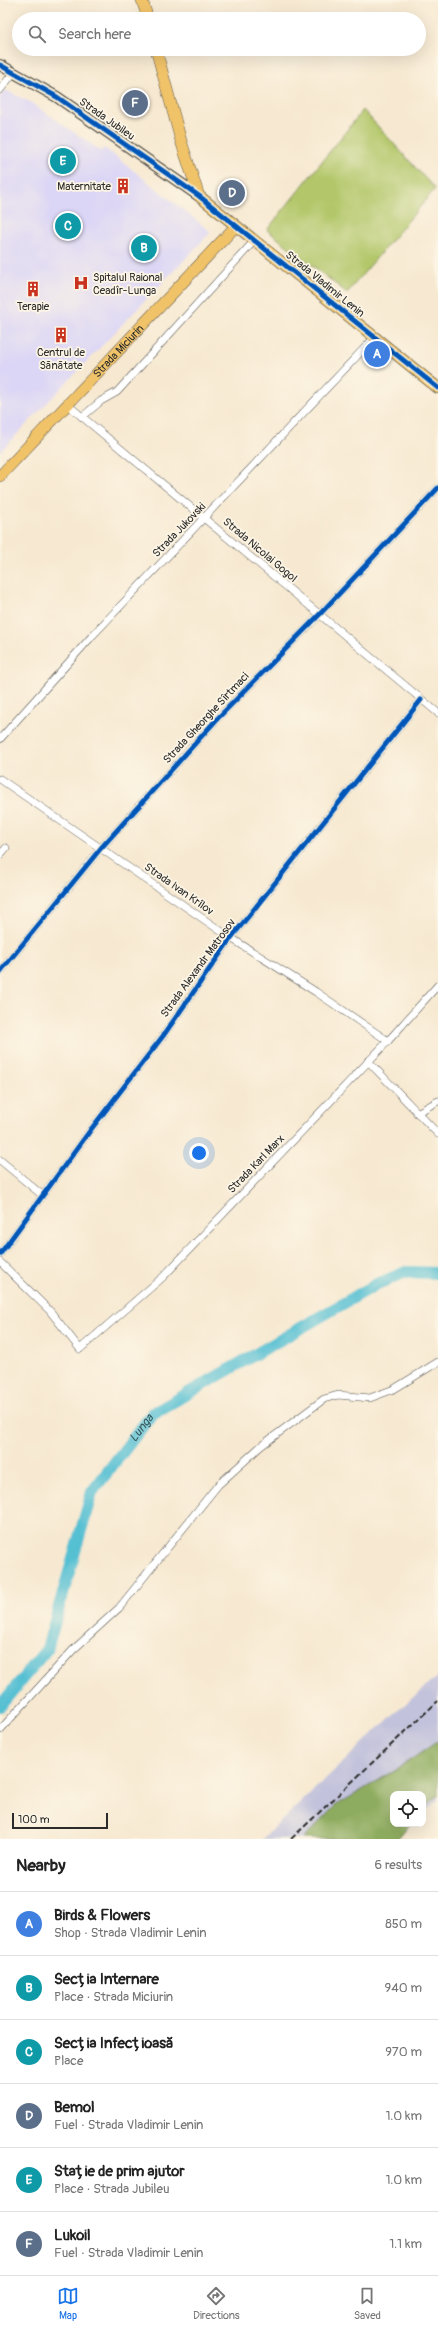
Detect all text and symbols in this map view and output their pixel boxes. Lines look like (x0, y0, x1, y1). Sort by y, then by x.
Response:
search box (12, 12, 426, 56)
icon: search (26, 23, 48, 45)
text: Search here (58, 25, 131, 44)
pin: F (122, 88, 148, 118)
street label: Strada Jubileu (77, 95, 137, 143)
pin: E (50, 146, 76, 176)
building icon: Maternitate (114, 177, 132, 195)
pin: D (219, 178, 245, 208)
place label: Maternitate (57, 180, 112, 193)
pin: C (55, 211, 81, 241)
pin: B (131, 233, 157, 263)
street label: Strada Vladimir Lenin (283, 248, 367, 320)
place label: Spitalul Raional Ceadîr-Lunga (93, 271, 162, 297)
hospital icon: Spitalul Raional Ceadîr-Lunga (72, 274, 90, 292)
building icon: Terapie (24, 280, 42, 298)
place label: Terapie (17, 300, 50, 313)
street label: Strada Miciurin (90, 322, 146, 380)
building icon: Centrul de Sănătate (52, 326, 70, 344)
pin: A (364, 339, 390, 369)
place label: Centrul de Sănătate (37, 346, 86, 372)
street label: Strada Jukovski (150, 500, 208, 560)
street label: Strada Nicolai Gogol (220, 515, 300, 585)
street label: Strada Gheorghe Sîrtmaci (160, 670, 252, 766)
street label: Strada Ivan Krîlov (142, 860, 216, 918)
street label: Strada Alexandr Matrosov (158, 916, 238, 1020)
street label: Strada Karl Marx (225, 1132, 287, 1196)
your location (189, 1143, 209, 1163)
water label: Lunga (126, 1410, 158, 1445)
map controls (390, 1791, 426, 1827)
button: locate (390, 1791, 426, 1827)
scale bar (12, 1811, 108, 1830)
text: 100 m (18, 1813, 49, 1826)
text: Nearby (16, 1855, 65, 1876)
text: 6 results (375, 1857, 422, 1873)
text: Birds & Flowers (54, 1906, 150, 1925)
text: A (25, 1916, 33, 1932)
text: 850 m (385, 1916, 422, 1932)
text: Shop · Strada Vladimir Lenin (54, 1925, 207, 1941)
text: Secția Internare (54, 1970, 159, 1989)
text: B (25, 1980, 33, 1996)
text: 940 m (385, 1980, 422, 1996)
text: Place · Strada Miciurin (54, 1989, 173, 2005)
text: Secția Infecțioasă (54, 2034, 174, 2053)
text: C (25, 2044, 33, 2060)
text: 970 m (385, 2044, 422, 2060)
text: Place (54, 2053, 83, 2069)
text: Bemol (54, 2098, 95, 2117)
text: D (25, 2108, 33, 2124)
text: 1.0 km (385, 2108, 422, 2124)
text: Fuel · Strada Vladimir Lenin (54, 2117, 203, 2133)
text: Stație de prim ajutor (54, 2162, 185, 2181)
text: E (26, 2172, 32, 2188)
text: 1.0 km (385, 2172, 422, 2188)
text: Place · Strada Jubileu (54, 2181, 169, 2197)
text: Lukoil (54, 2226, 91, 2245)
text: F (25, 2236, 33, 2252)
text: 1.1 km (389, 2236, 422, 2252)
text: Fuel · Strada Vladimir Lenin (54, 2245, 203, 2261)
tab: Map (57, 2285, 79, 2322)
tab: Directions (193, 2285, 240, 2322)
tab: Saved (354, 2285, 381, 2322)

